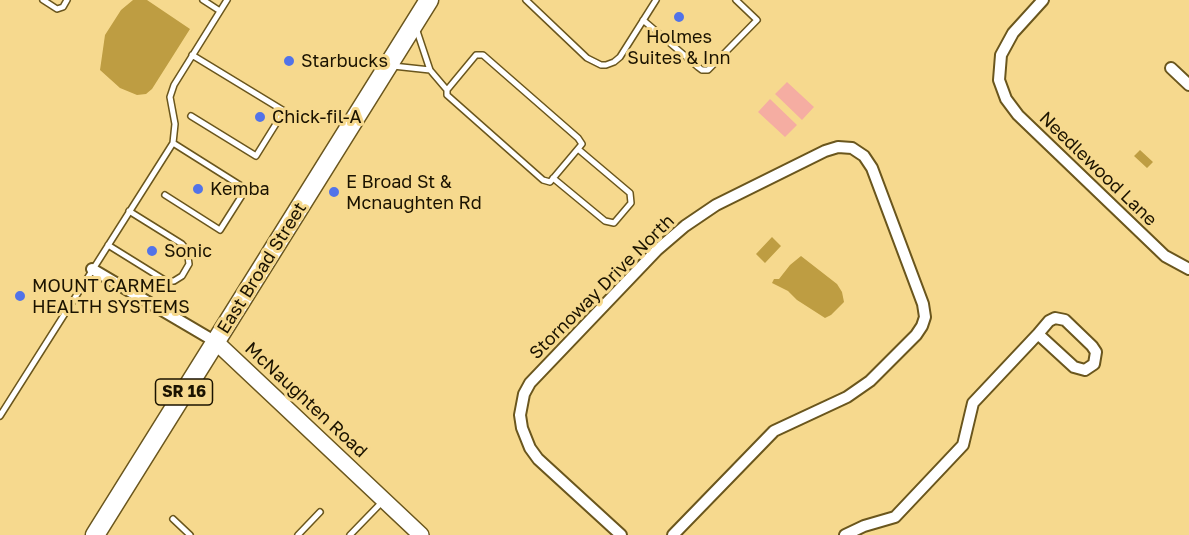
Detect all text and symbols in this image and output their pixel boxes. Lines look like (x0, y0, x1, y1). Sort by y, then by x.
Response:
marker: Holmes Suites & Inn (672, 10, 686, 24)
place label: Holmes Suites & Inn (627, 26, 731, 68)
place label: Starbucks (301, 50, 388, 72)
marker: Starbucks (282, 54, 296, 68)
place label: Chick-fil-A (272, 106, 362, 128)
street label: Needlewood Lane (1035, 107, 1161, 231)
marker: Chick-fil-A (253, 110, 267, 124)
place label: E Broad St & Mcnaughten Rd (346, 171, 482, 213)
place label: Kemba (210, 178, 270, 200)
marker: Kemba (191, 182, 205, 196)
marker: E Broad St & Mcnaughten Rd (327, 185, 341, 199)
street label: East Broad Street (213, 198, 311, 338)
street label: Stornoway Drive North (525, 210, 679, 364)
place label: Sonic (164, 240, 212, 262)
marker: Sonic (145, 244, 159, 258)
place label: MOUNT CARMEL HEALTH SYSTEMS (32, 275, 190, 318)
marker: MOUNT CARMEL HEALTH SYSTEMS (13, 289, 27, 303)
street label: McNaughten Road (240, 338, 372, 462)
road number: SR 16 (156, 379, 213, 405)

